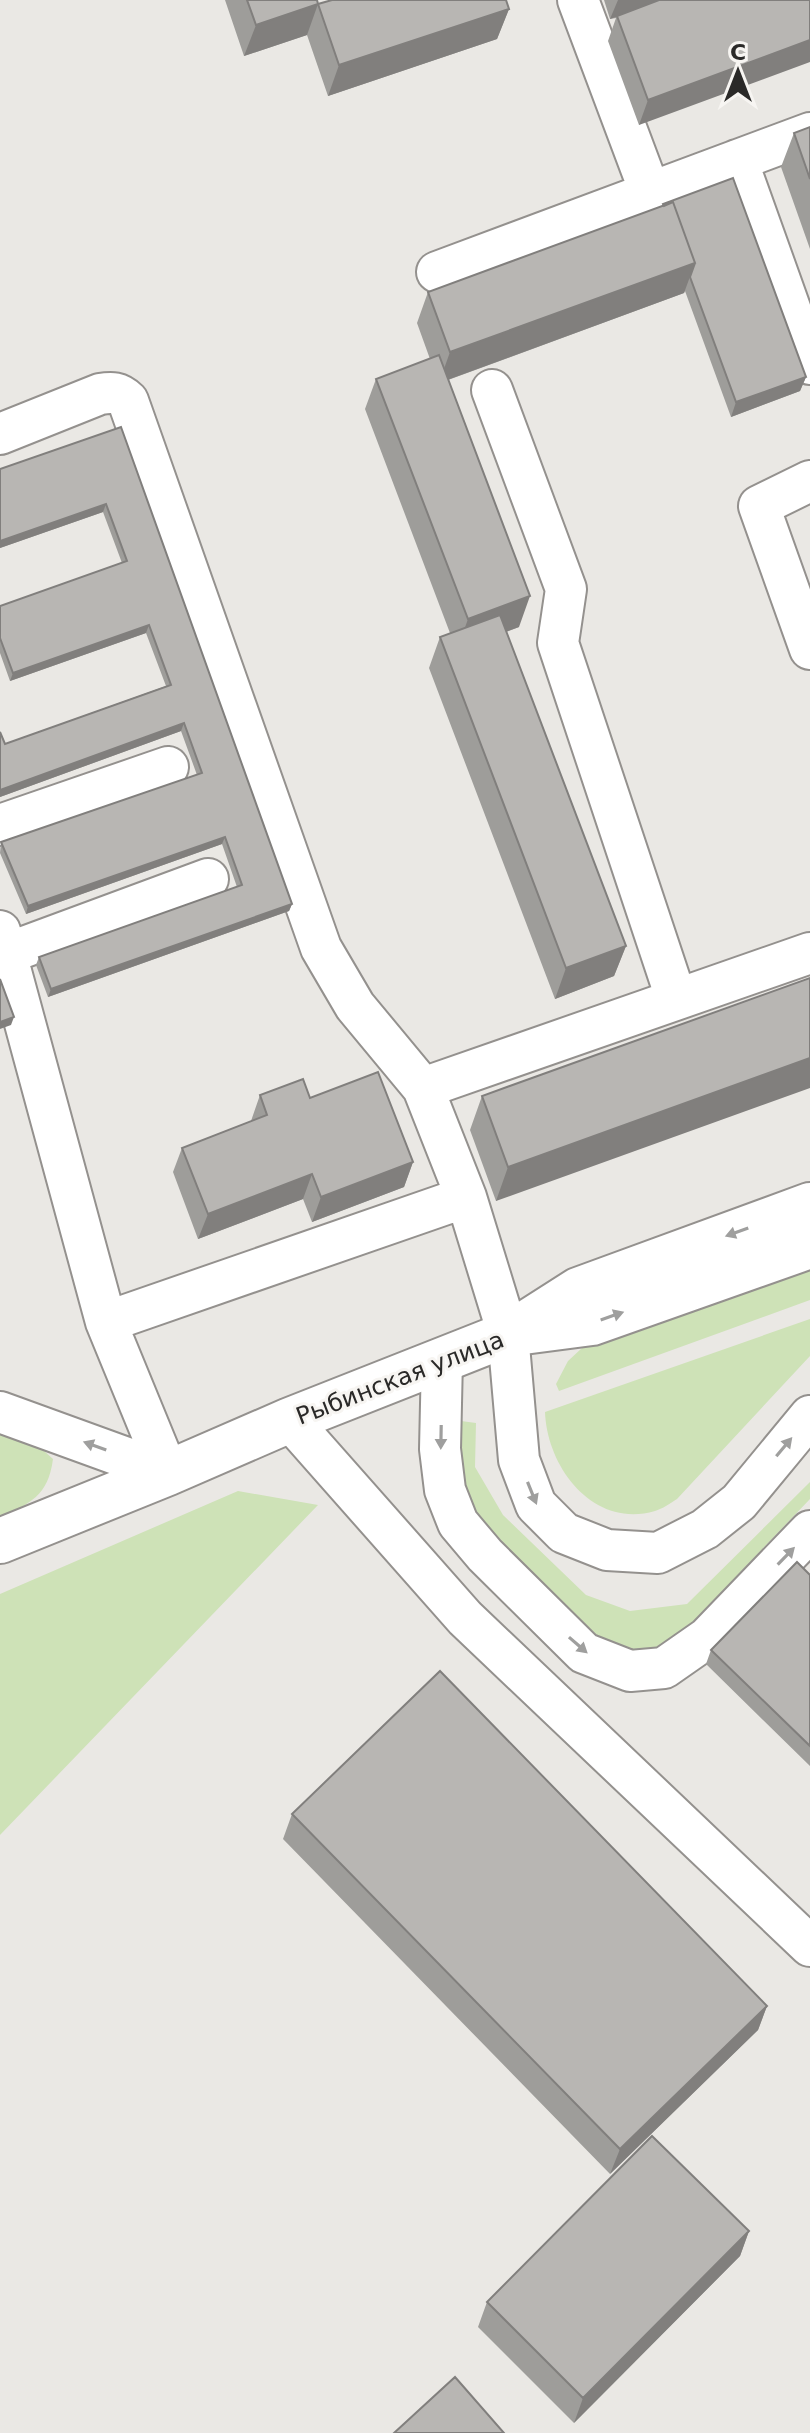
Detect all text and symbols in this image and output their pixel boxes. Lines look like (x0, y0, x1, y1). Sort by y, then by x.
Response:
north arrow (698, 32, 778, 112)
text: С (730, 40, 746, 65)
one-way arrow (725, 1226, 749, 1239)
one-way arrow (600, 1309, 624, 1322)
street label: Рыбинская улица (292, 1325, 508, 1431)
one-way arrow (434, 1425, 447, 1450)
one-way arrow (775, 1438, 792, 1458)
one-way arrow (83, 1440, 107, 1452)
one-way arrow (526, 1481, 539, 1505)
one-way arrow (776, 1547, 795, 1566)
one-way arrow (567, 1636, 587, 1653)

